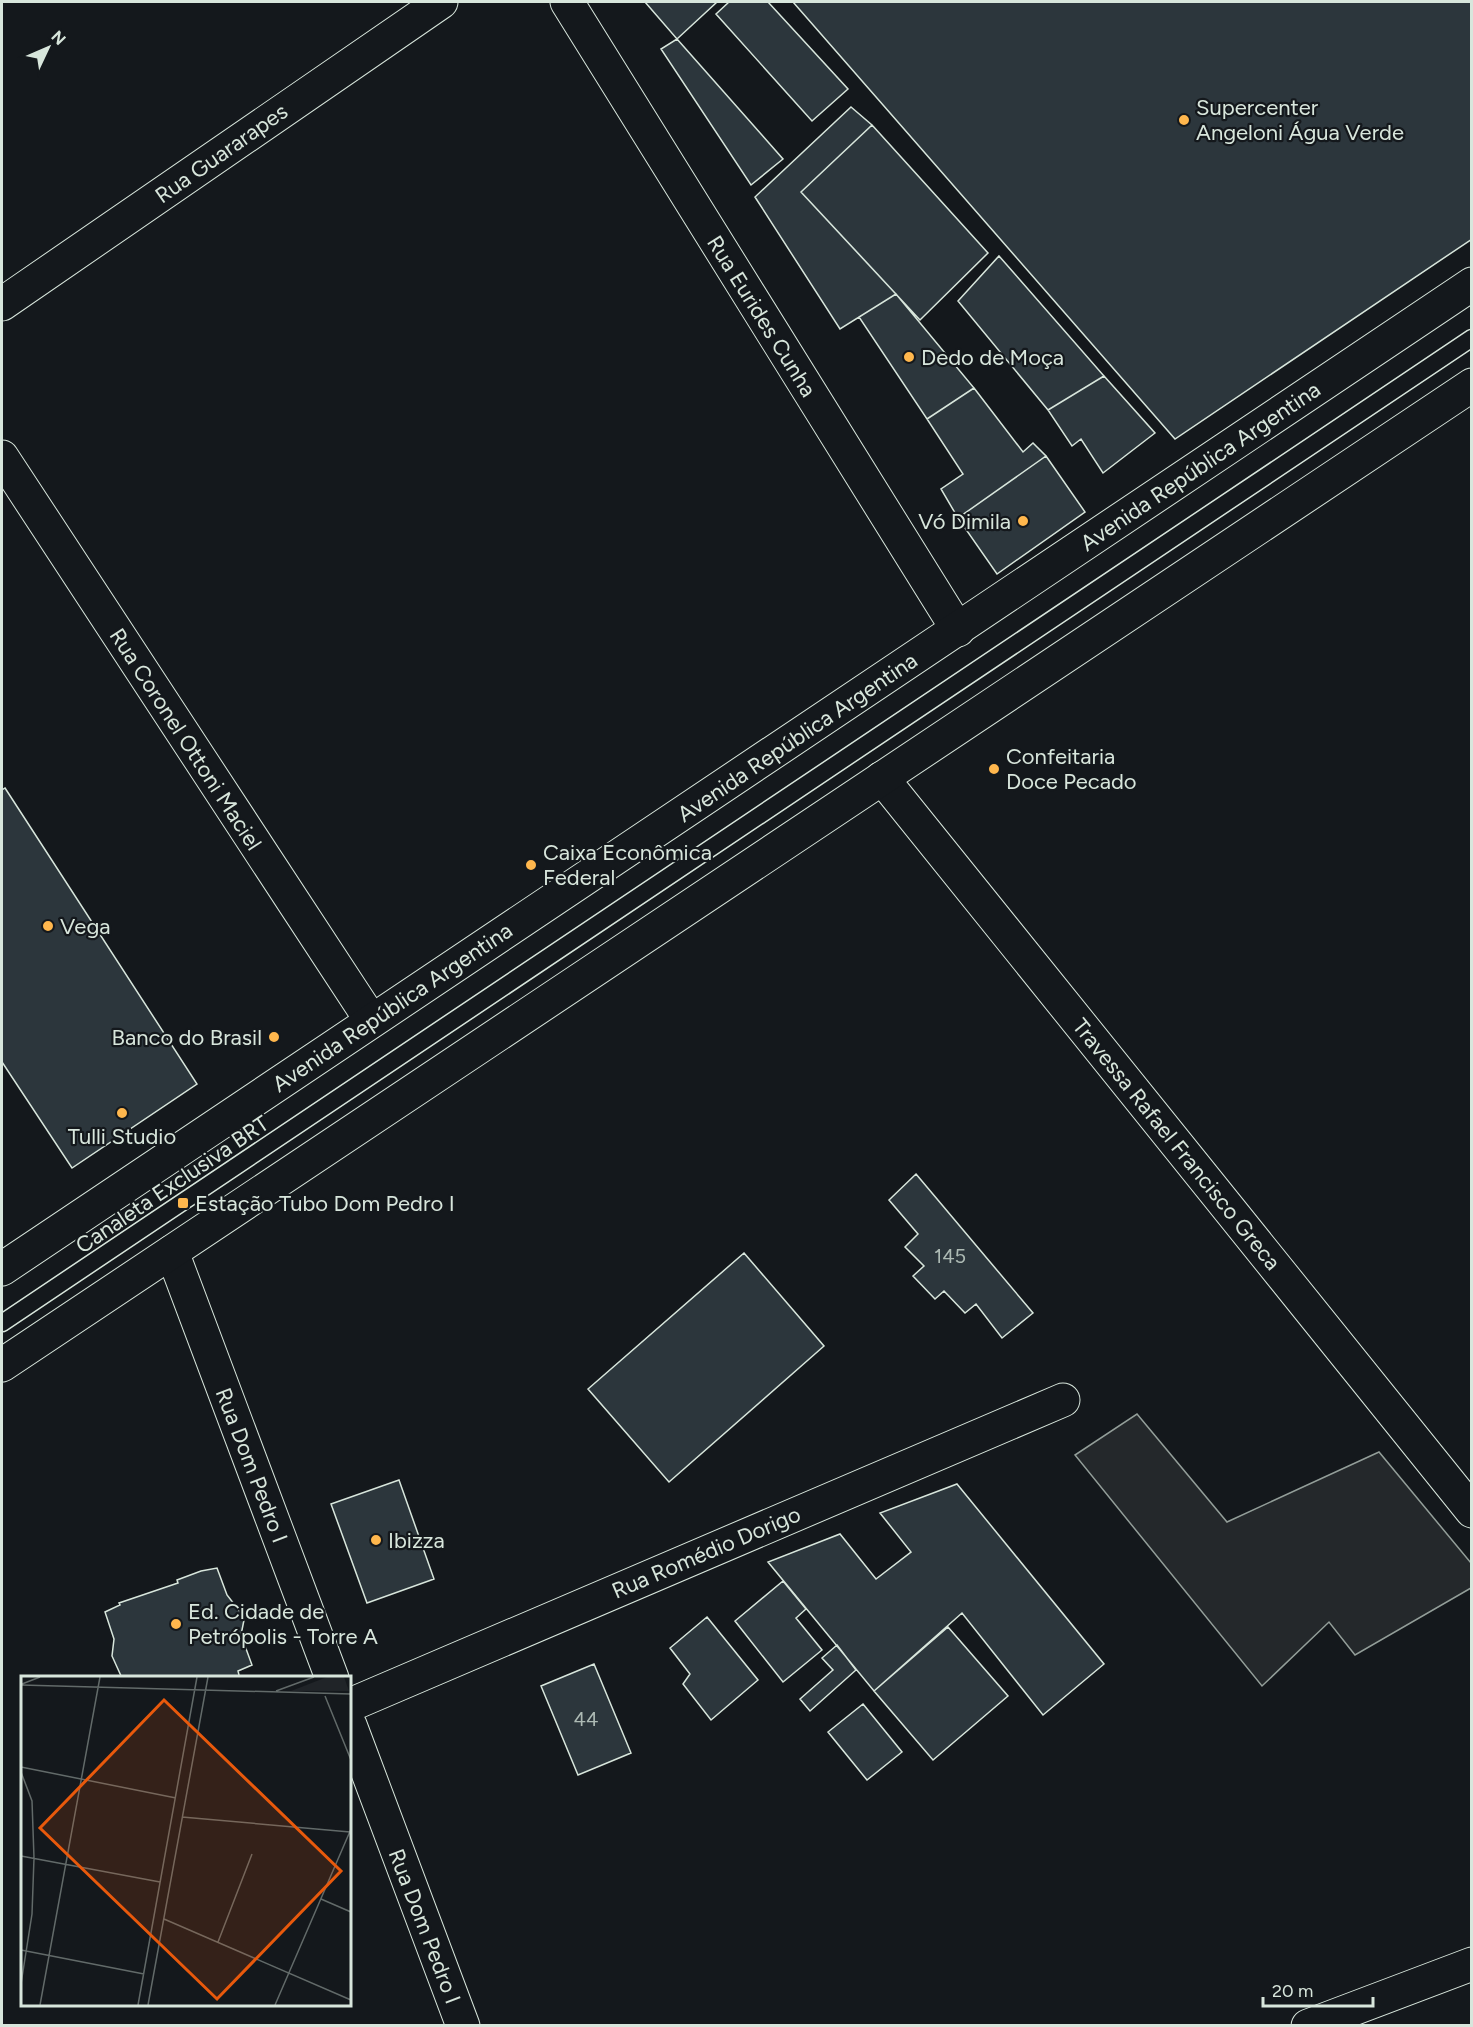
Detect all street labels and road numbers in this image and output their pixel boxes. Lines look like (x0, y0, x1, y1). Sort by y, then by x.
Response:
street label: Rua Guararapes (150, 98, 293, 209)
street label: Rua Eurides Cunha (701, 231, 822, 402)
street label: Avenida República Argentina (1075, 376, 1325, 557)
street label: Rua Coronel Ottoni Maciel (104, 623, 267, 855)
street label: Avenida República Argentina (672, 647, 922, 828)
street label: Avenida República Argentina (267, 917, 517, 1098)
street label: Travessa Rafael Francisco Greca (1067, 1013, 1286, 1276)
street label: Canaleta Exclusiva BRT (71, 1110, 274, 1259)
street label: Rua Dom Pedro I (210, 1384, 293, 1546)
street label: Rua Romédio Dorigo (608, 1501, 805, 1604)
street label: Rua Dom Pedro I (383, 1845, 466, 2007)

